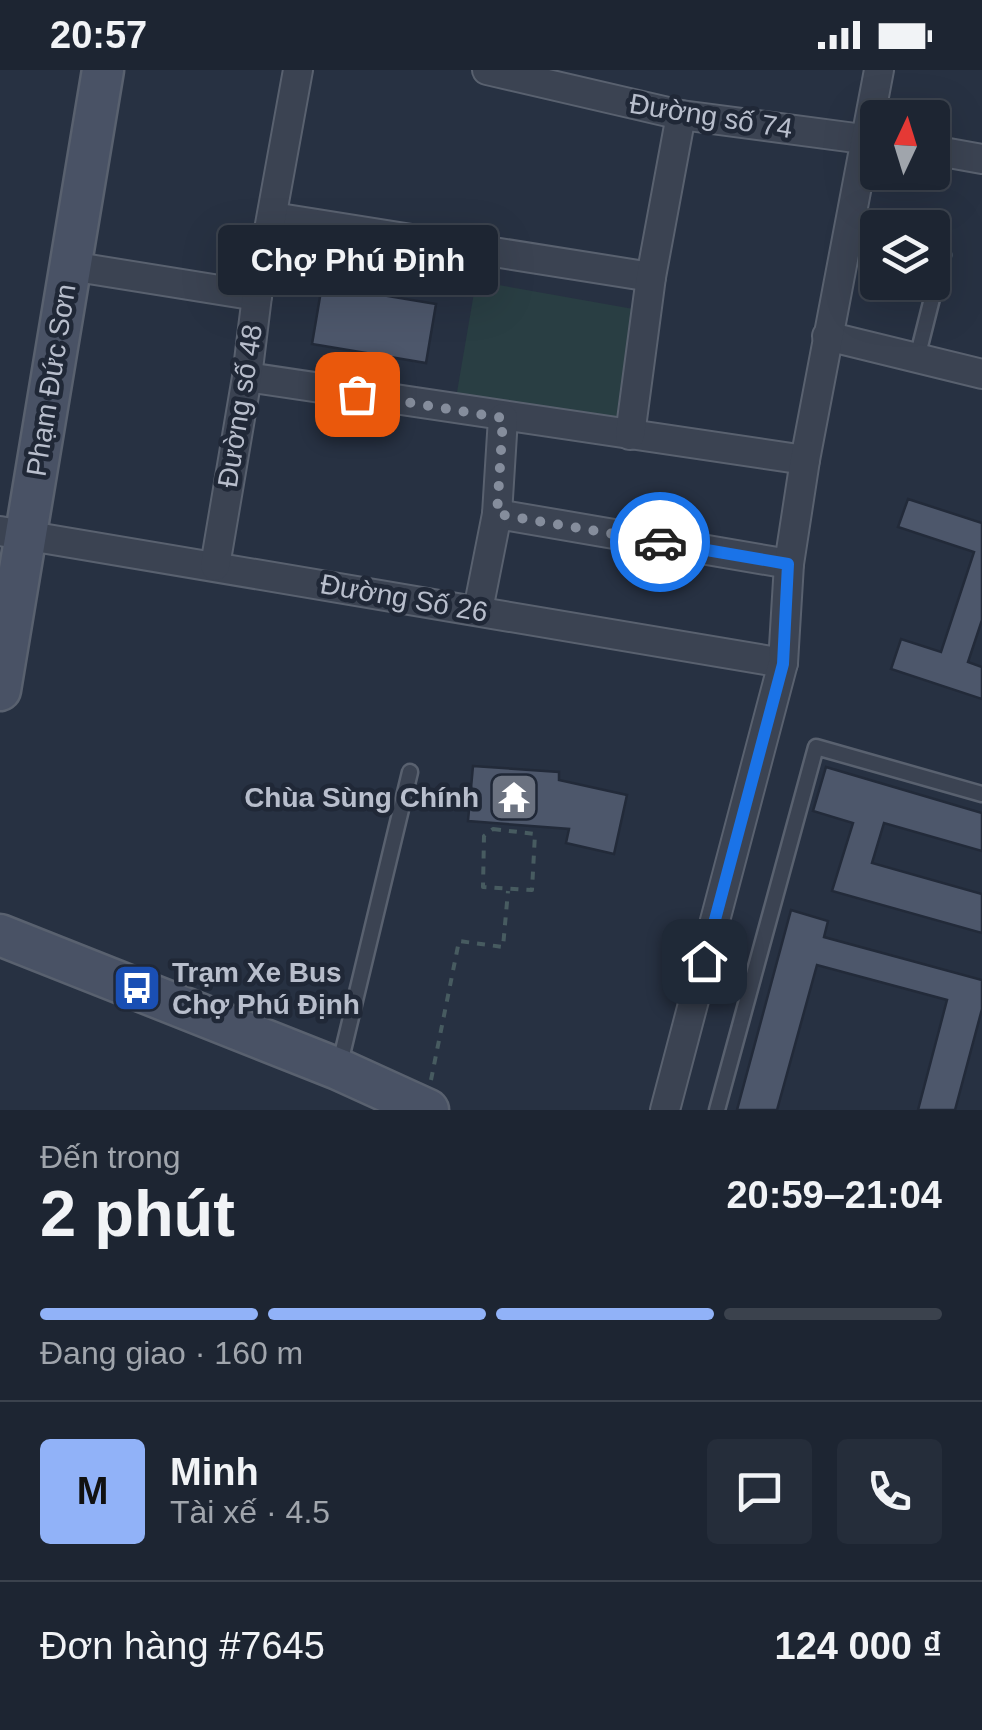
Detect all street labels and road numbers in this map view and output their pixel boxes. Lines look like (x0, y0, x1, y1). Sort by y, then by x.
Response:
street label: Đường số 74 (627, 88, 795, 144)
street label: Phạm Đức Sơn (20, 282, 82, 478)
street label: Đường số 48 (212, 322, 268, 490)
street label: Đường Số 26 (318, 568, 490, 628)

